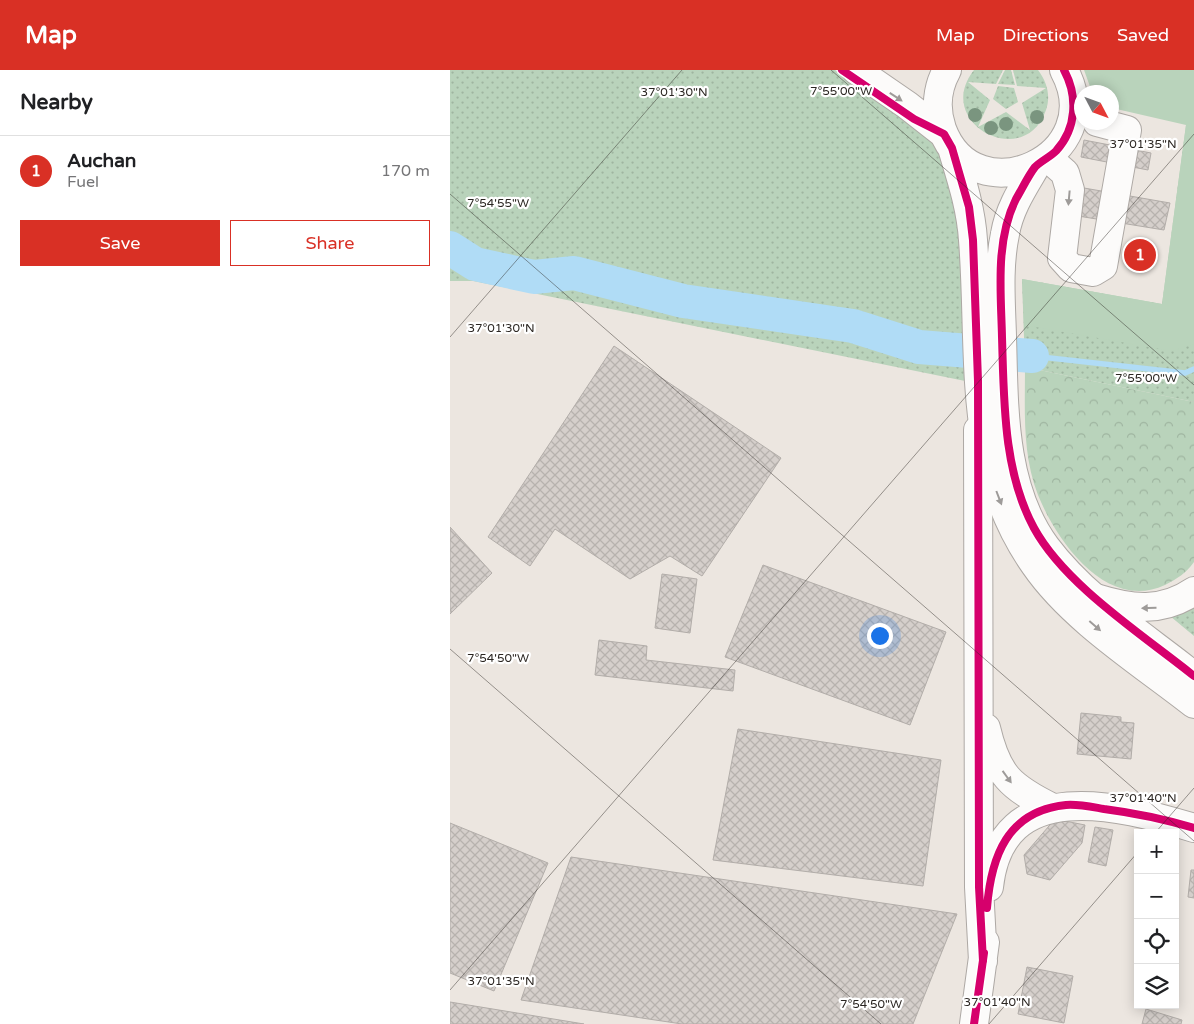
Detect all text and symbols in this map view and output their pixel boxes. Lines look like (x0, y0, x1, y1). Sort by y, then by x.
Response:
text: Map (25, 21, 77, 50)
text: Map (936, 24, 975, 46)
text: Directions (1003, 24, 1089, 46)
text: Saved (1117, 24, 1169, 46)
text: 7°55'00"W (810, 84, 872, 98)
text: 37°01'30"N (640, 85, 708, 99)
north arrow (1074, 85, 1119, 130)
text: Nearby (20, 90, 93, 115)
one-way arrow (889, 92, 903, 102)
text: 37°01'35"N (1109, 137, 1177, 151)
text: Auchan (67, 150, 136, 172)
text: 1 (31, 161, 41, 181)
text: 170 m (381, 161, 430, 181)
text: Fuel (67, 172, 99, 192)
one-way arrow (1065, 191, 1073, 207)
text: 7°54'55"W (467, 196, 529, 210)
button: Save (20, 220, 220, 266)
button: Share (230, 220, 430, 266)
pin: 1 (1124, 236, 1156, 274)
text: 37°01'30"N (467, 321, 535, 335)
text: 7°55'00"W (1115, 371, 1177, 385)
one-way arrow (996, 490, 1003, 505)
one-way arrow (1141, 604, 1157, 612)
one-way arrow (1089, 620, 1101, 632)
your location (867, 623, 893, 649)
text: 7°54'50"W (467, 651, 529, 665)
one-way arrow (1002, 771, 1012, 784)
text: 37°01'40"N (1109, 791, 1177, 805)
map controls (1134, 829, 1179, 1009)
button: + (1134, 829, 1179, 874)
button: − (1134, 874, 1179, 919)
button: locate (1134, 919, 1179, 964)
button: layers (1134, 964, 1179, 1009)
text: 37°01'35"N (467, 974, 535, 988)
text: 37°01'40"N (963, 995, 1031, 1009)
text: 7°54'50"W (840, 997, 902, 1011)

